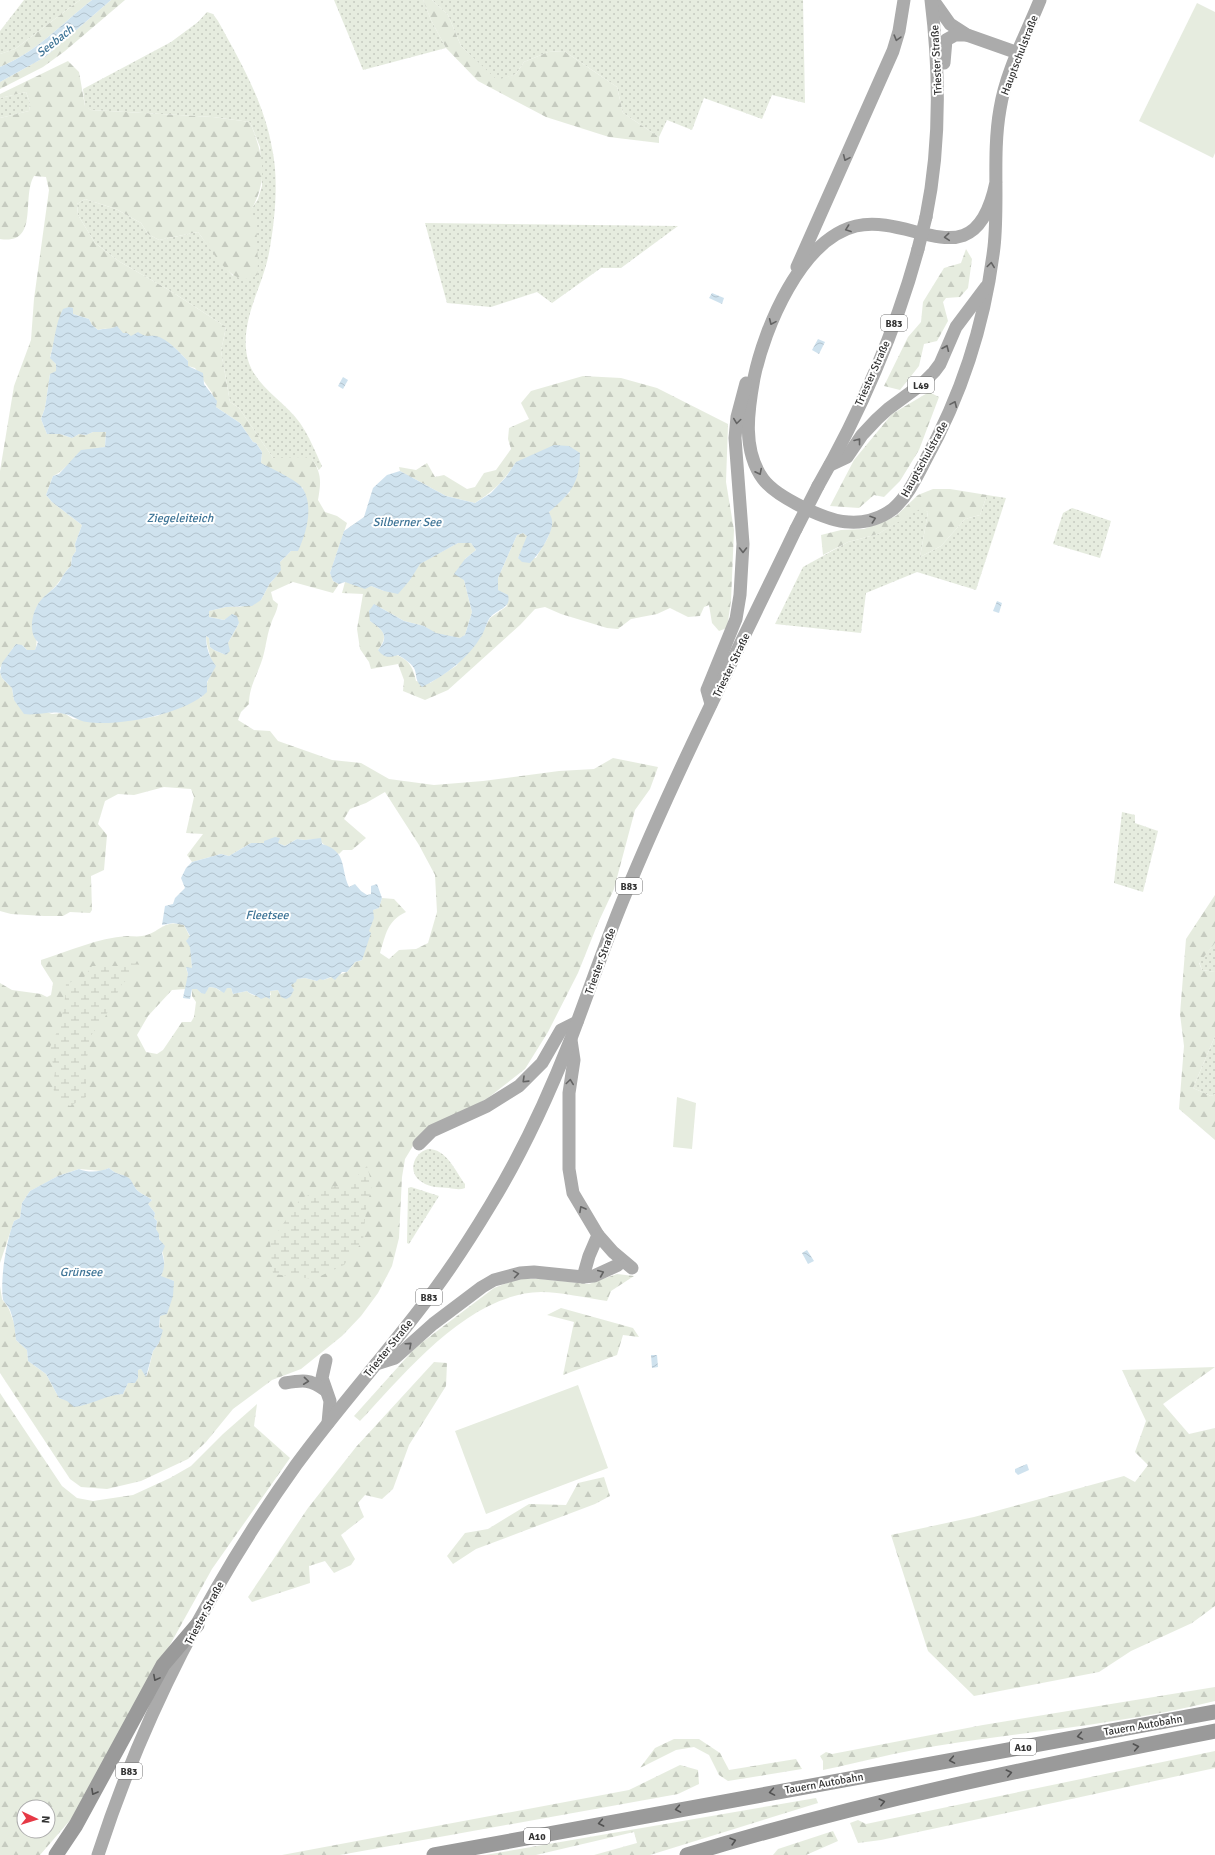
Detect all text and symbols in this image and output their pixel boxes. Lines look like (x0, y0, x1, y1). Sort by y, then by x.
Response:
street label: Hauptschulstraße (998, 13, 1041, 97)
water label: Seebach (34, 22, 77, 61)
street label: Triester Straße (928, 25, 945, 95)
one-way arrow (893, 35, 901, 42)
one-way arrow (843, 154, 851, 161)
one-way arrow (845, 224, 852, 232)
one-way arrow (944, 233, 950, 242)
one-way arrow (986, 262, 995, 268)
road number: B83 (881, 315, 907, 331)
one-way arrow (769, 318, 777, 325)
street label: Triester Straße (852, 339, 893, 408)
one-way arrow (942, 345, 950, 352)
road number: L49 (908, 377, 934, 393)
one-way arrow (949, 400, 957, 408)
one-way arrow (733, 418, 742, 424)
street label: Hauptschulstraße (898, 419, 951, 499)
one-way arrow (853, 438, 860, 445)
one-way arrow (754, 468, 762, 476)
water label: Ziegeleiteich (147, 511, 214, 526)
water label: Silberner See (373, 515, 442, 530)
one-way arrow (869, 515, 876, 523)
one-way arrow (739, 547, 747, 553)
street label: Triester Straße (710, 631, 753, 700)
road number: B83 (616, 878, 642, 894)
water label: Fleetsee (245, 908, 290, 923)
street label: Triester Straße (582, 926, 619, 996)
one-way arrow (522, 1076, 530, 1083)
one-way arrow (565, 1078, 574, 1085)
one-way arrow (579, 1206, 586, 1213)
water label: Grünsee (60, 1265, 103, 1280)
one-way arrow (513, 1270, 519, 1279)
one-way arrow (598, 1270, 605, 1278)
road number: B83 (416, 1289, 442, 1305)
street label: Triester Straße (361, 1317, 415, 1380)
one-way arrow (404, 1342, 412, 1349)
one-way arrow (303, 1377, 309, 1386)
street label: Triester Straße (182, 1579, 227, 1647)
one-way arrow (153, 1674, 160, 1681)
street label: Tauern Autobahn (1103, 1712, 1183, 1739)
one-way arrow (1077, 1732, 1083, 1740)
road number: A10 (1010, 1739, 1036, 1755)
one-way arrow (1133, 1743, 1139, 1751)
one-way arrow (949, 1755, 955, 1763)
road number: B83 (116, 1763, 142, 1779)
one-way arrow (1006, 1769, 1012, 1777)
street label: Tauern Autobahn (784, 1770, 864, 1797)
one-way arrow (769, 1787, 775, 1796)
one-way arrow (91, 1788, 99, 1796)
one-way arrow (879, 1798, 885, 1806)
north arrow (16, 1799, 56, 1839)
one-way arrow (675, 1804, 681, 1813)
text: N (39, 1815, 52, 1824)
one-way arrow (598, 1819, 604, 1827)
road number: A10 (524, 1828, 550, 1844)
one-way arrow (730, 1837, 737, 1846)

